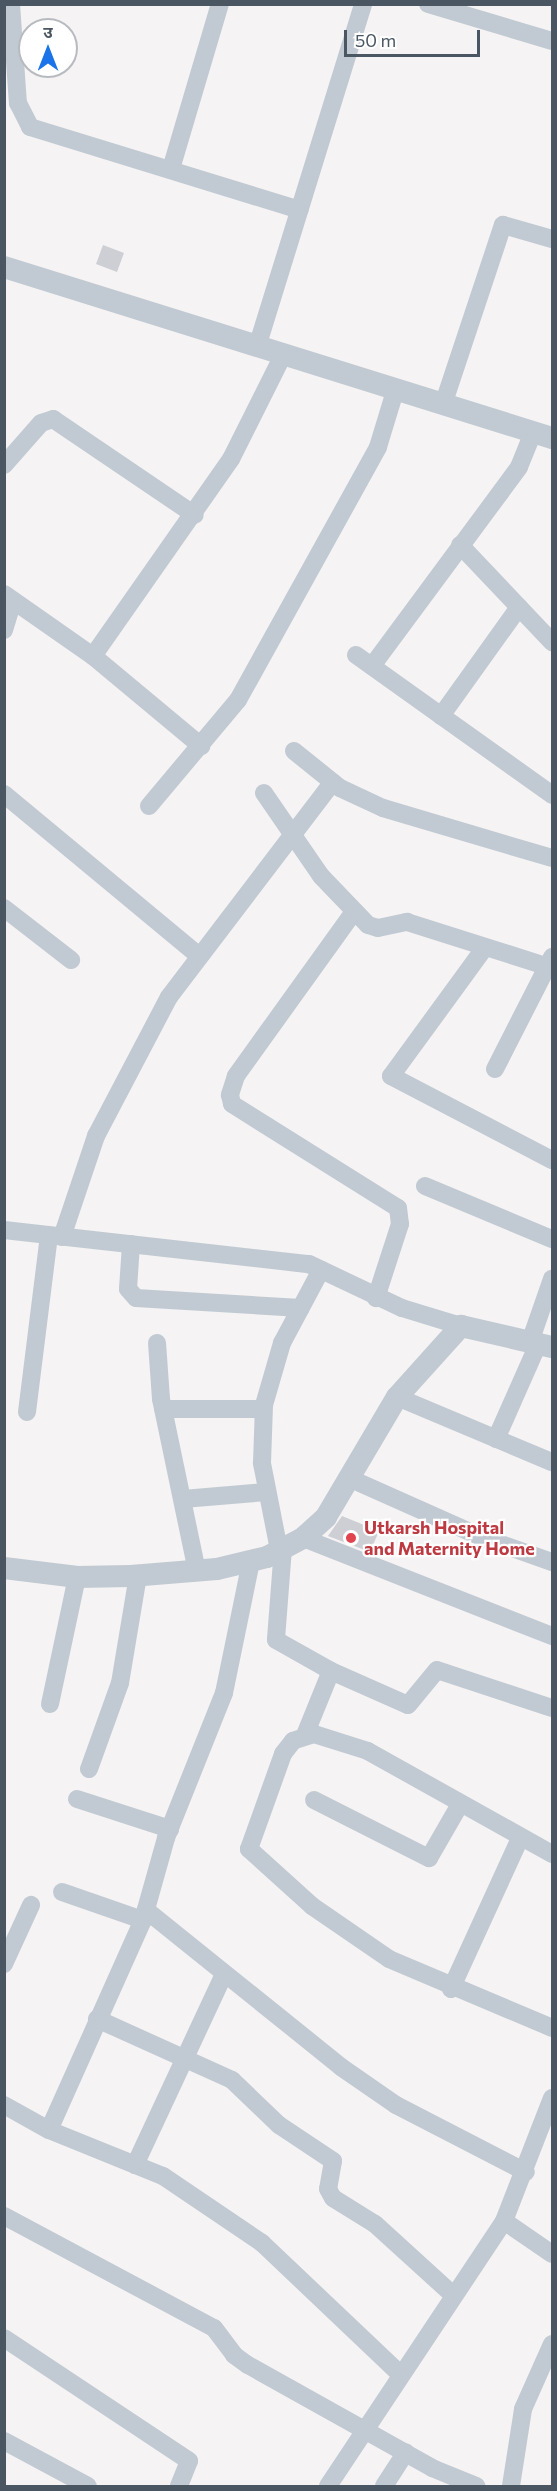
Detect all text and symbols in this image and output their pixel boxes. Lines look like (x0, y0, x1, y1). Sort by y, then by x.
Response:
north arrow (18, 18, 78, 78)
scale bar (347, 18, 484, 56)
text: उ (43, 22, 53, 41)
text: 50 m (355, 29, 396, 51)
place label: Utkarsh Hospital and Maternity Home (364, 1517, 535, 1559)
marker: Utkarsh Hospital and Maternity Home (342, 1529, 360, 1547)

